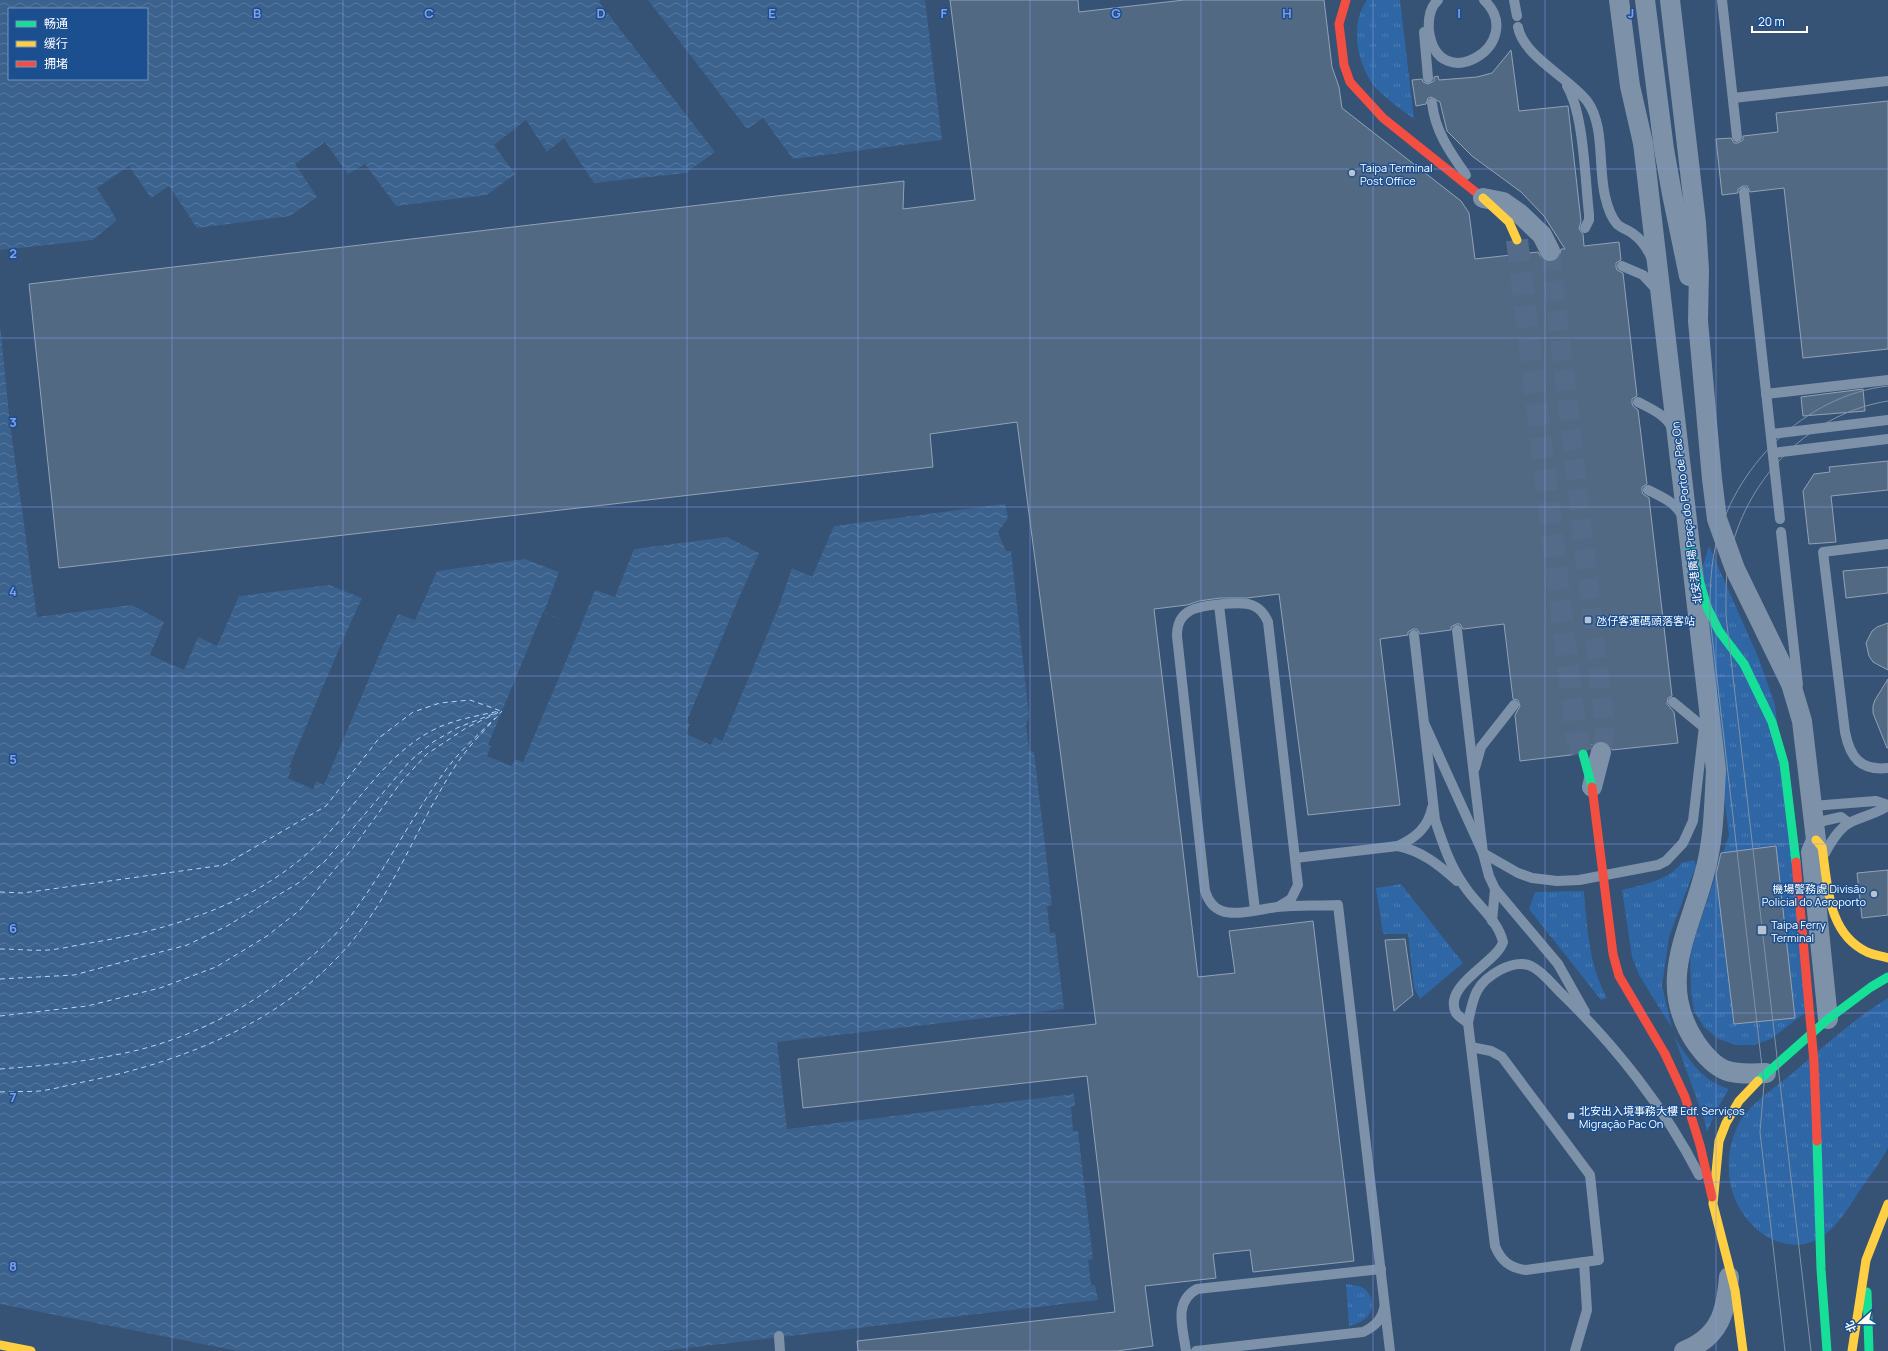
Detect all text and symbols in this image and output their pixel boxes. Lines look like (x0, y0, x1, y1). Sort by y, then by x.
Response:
text: B (253, 4, 261, 22)
text: C (424, 4, 434, 22)
text: D (596, 4, 606, 22)
text: E (768, 4, 776, 22)
text: F (941, 4, 948, 22)
text: G (1111, 4, 1121, 22)
text: H (1282, 4, 1292, 22)
text: I (1457, 4, 1461, 22)
text: J (1628, 4, 1634, 22)
legend (8, 8, 148, 80)
scale bar (1752, 8, 1807, 34)
text: 20 m (1758, 13, 1785, 30)
text: 畅通 (44, 15, 68, 32)
text: 缓行 (44, 35, 68, 52)
text: 拥堵 (44, 55, 68, 72)
place label: Taipa Terminal Post Office (1360, 160, 1432, 188)
marker: Taipa Terminal Post Office (1347, 168, 1357, 178)
text: 2 (9, 244, 17, 262)
text: 3 (9, 413, 17, 431)
street label: 北安港廣場 Praça do Porto de Pac On (1667, 421, 1705, 605)
text: 4 (9, 582, 17, 600)
place label: 氹仔客運碼頭落客站 (1596, 613, 1695, 628)
marker: 氹仔客運碼頭落客站 (1583, 615, 1593, 625)
text: 5 (9, 750, 17, 768)
place label: 機場警務處 Divisão Policial do Aeroporto (1762, 881, 1866, 909)
marker: 機場警務處 Divisão Policial do Aeroporto (1869, 889, 1879, 899)
place label: Taipa Ferry Terminal (1771, 917, 1826, 945)
text: 6 (9, 919, 17, 937)
marker: Taipa Ferry Terminal (1756, 924, 1768, 936)
text: 7 (10, 1088, 17, 1106)
place label: 北安出入境事務大樓 Edf. Serviços Migração Pac On (1579, 1103, 1745, 1131)
marker: 北安出入境事務大樓 Edf. Serviços Migração Pac On (1566, 1111, 1576, 1121)
text: 8 (9, 1257, 17, 1275)
north arrow (1840, 1303, 1880, 1343)
text: 北 (1841, 1319, 1859, 1335)

